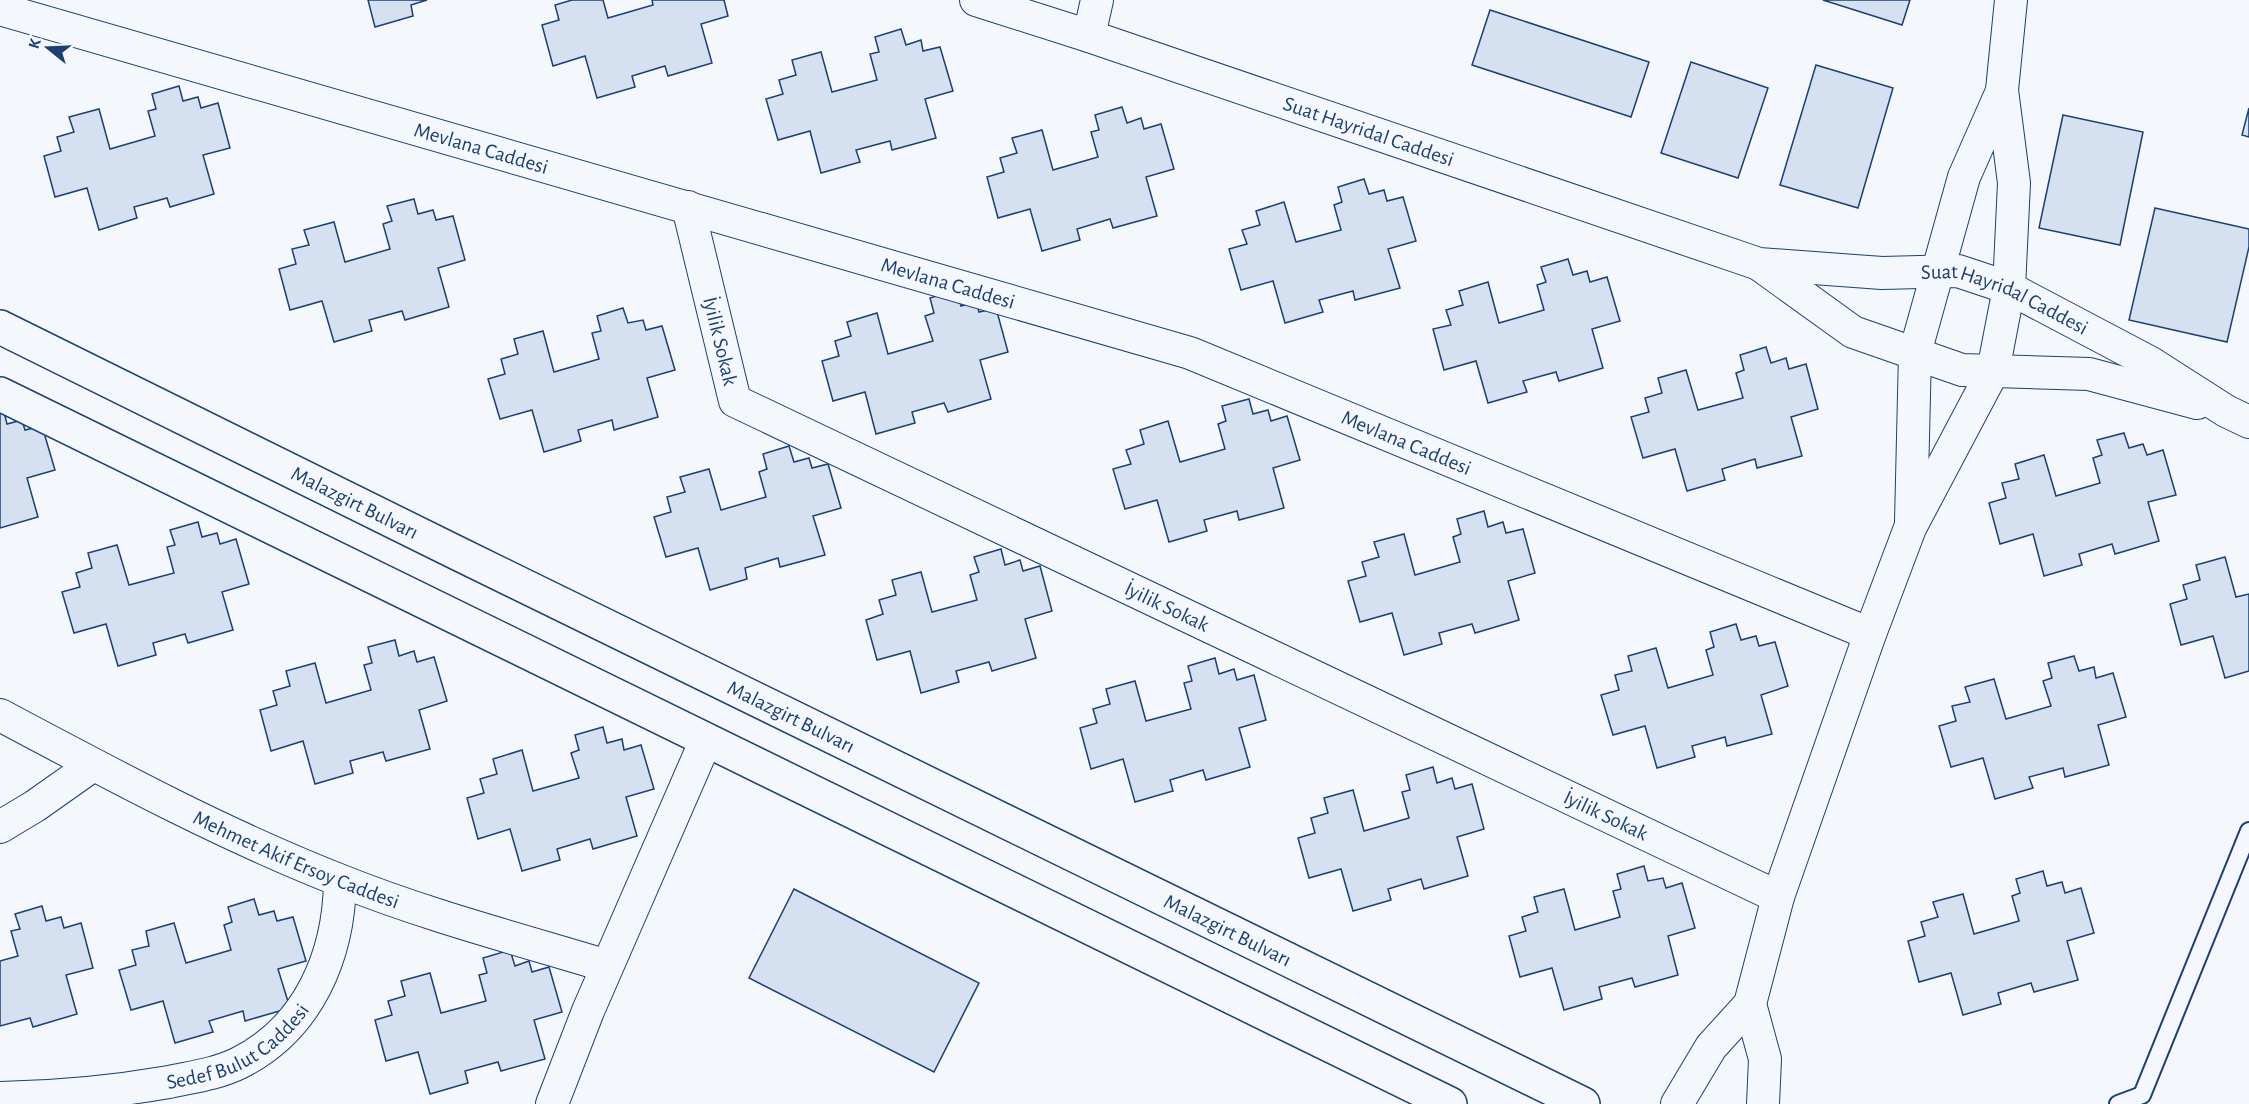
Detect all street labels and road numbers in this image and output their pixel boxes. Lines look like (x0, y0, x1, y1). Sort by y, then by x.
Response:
street label: Suat Hayridal Caddesi (1281, 92, 1457, 170)
street label: Mevlana Caddesi (412, 119, 551, 177)
street label: Mevlana Caddesi (879, 254, 1018, 312)
street label: Suat Hayridal Caddesi (1921, 260, 2092, 338)
street label: İyilik Sokak (700, 294, 741, 388)
street label: Mevlana Caddesi (1339, 406, 1474, 479)
street label: Malazgirt Bulvarı (288, 462, 422, 543)
street label: İyilik Sokak (1122, 577, 1213, 636)
street label: Malazgirt Bulvarı (724, 677, 858, 757)
street label: İyilik Sokak (1560, 785, 1652, 844)
street label: Mehmet Akif Ersoy Caddesi (190, 806, 402, 912)
street label: Malazgirt Bulvarı (1161, 890, 1295, 970)
street label: Sedef Bulut Caddesi (165, 1000, 313, 1093)

